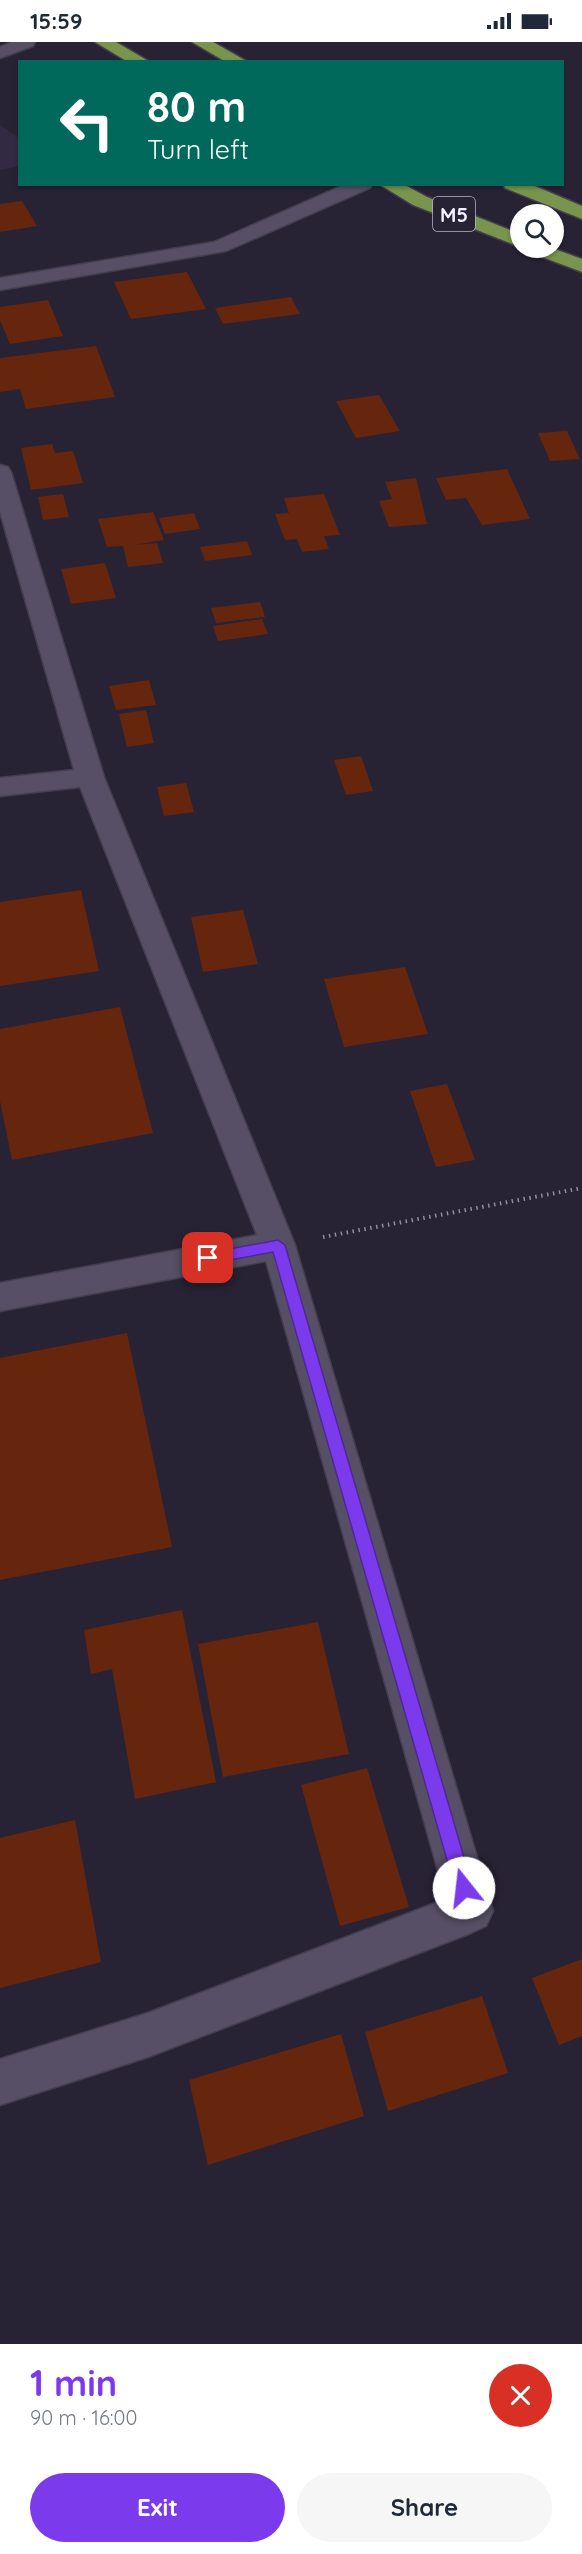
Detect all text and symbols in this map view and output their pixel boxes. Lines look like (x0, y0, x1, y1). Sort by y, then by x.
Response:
text: 15:59 (30, 7, 82, 35)
text: 80 m (147, 80, 246, 133)
icon: left (48, 84, 126, 162)
text: Turn left (147, 132, 249, 166)
road number: M5 (433, 197, 475, 231)
map controls (510, 204, 564, 258)
button: search (510, 204, 564, 258)
pin (182, 1232, 233, 1283)
icon: arrive (191, 1241, 224, 1274)
position arrow (432, 1856, 496, 1920)
text: 1 min (30, 2360, 117, 2405)
button: close (489, 2364, 552, 2427)
text: 90 m · 16:00 (30, 2405, 137, 2430)
button: Exit (30, 2473, 285, 2542)
button: Share (297, 2473, 552, 2542)

